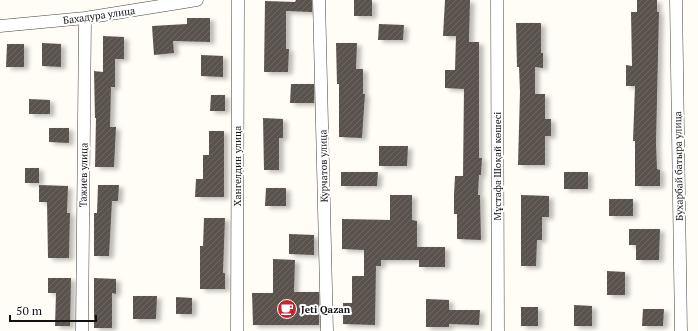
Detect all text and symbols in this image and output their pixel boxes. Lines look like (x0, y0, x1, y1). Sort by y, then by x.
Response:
street label: Бахадура улица (62, 4, 136, 27)
street label: Бухарбай батыра улица (671, 111, 686, 221)
street label: Мұстафа Шоқай көшесі (491, 112, 504, 220)
street label: Хангелдин улица (231, 126, 244, 206)
street label: Курчатов улица (316, 130, 331, 202)
street label: Тажиев улица (76, 143, 91, 207)
scale bar (10, 297, 96, 323)
cafe icon: Jeti Qazan (276, 298, 298, 320)
text: 50 m (16, 303, 43, 318)
place label: Jeti Qazan (301, 303, 351, 316)

